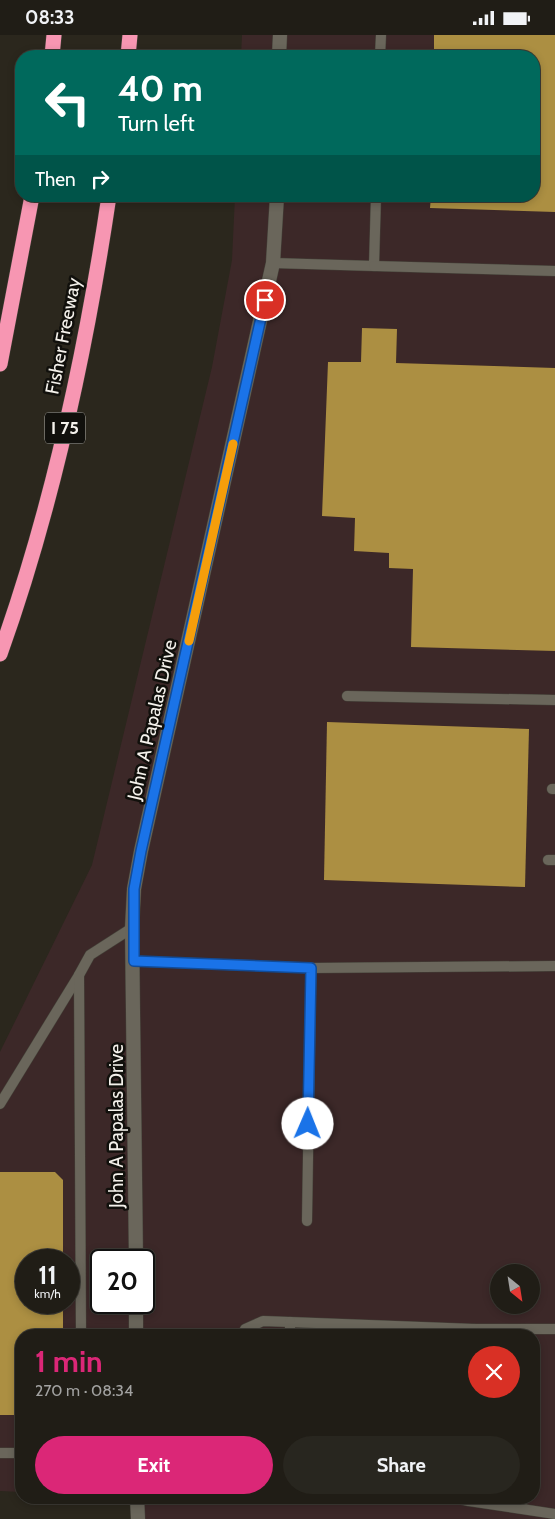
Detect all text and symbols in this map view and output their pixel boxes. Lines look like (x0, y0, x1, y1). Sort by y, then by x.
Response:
text: 08:33 (25, 6, 75, 29)
text: 40 m (118, 67, 203, 110)
icon: left (35, 70, 100, 135)
text: Turn left (118, 110, 195, 137)
icon: right (86, 165, 114, 193)
text: Then (35, 168, 76, 191)
street label: Fisher Freeway (40, 275, 86, 396)
pin (244, 279, 286, 321)
icon: arrive (251, 286, 279, 314)
road number: I 75 (45, 413, 85, 443)
street label: John A Papalas Drive (122, 637, 182, 803)
street label: John A Papalas Drive (105, 1044, 128, 1209)
position arrow (281, 1097, 333, 1149)
speed limit sign: 20 (90, 1249, 155, 1314)
text: 11 (38, 1260, 57, 1290)
north arrow (490, 1264, 540, 1314)
map controls (490, 1264, 540, 1314)
text: km/h (34, 1286, 61, 1301)
text: 1 min (35, 1343, 103, 1380)
button: close (468, 1346, 520, 1398)
text: 270 m · 08:34 (35, 1381, 133, 1400)
button: Exit (35, 1436, 273, 1494)
button: Share (283, 1436, 520, 1494)

